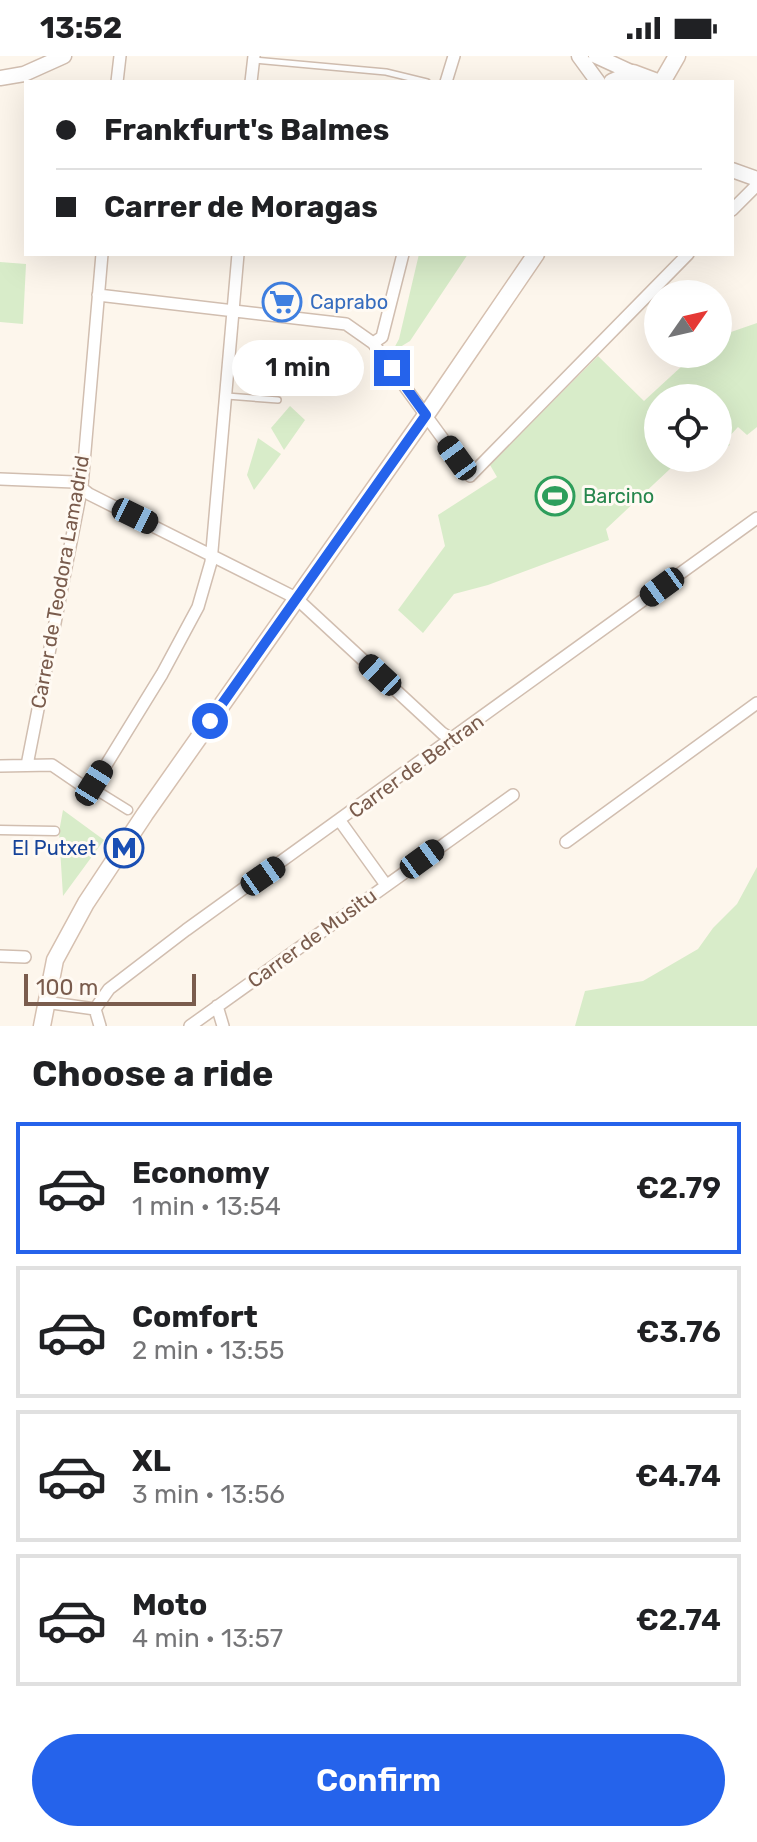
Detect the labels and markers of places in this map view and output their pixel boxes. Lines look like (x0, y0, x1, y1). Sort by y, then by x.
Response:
supermarket icon: Caprabo (261, 281, 303, 323)
place label: Caprabo (310, 290, 388, 314)
sports icon: Barcino (534, 475, 576, 517)
place label: Barcino (583, 484, 654, 508)
metro station icon: El Putxet (103, 827, 145, 869)
place label: El Putxet (12, 836, 96, 860)

